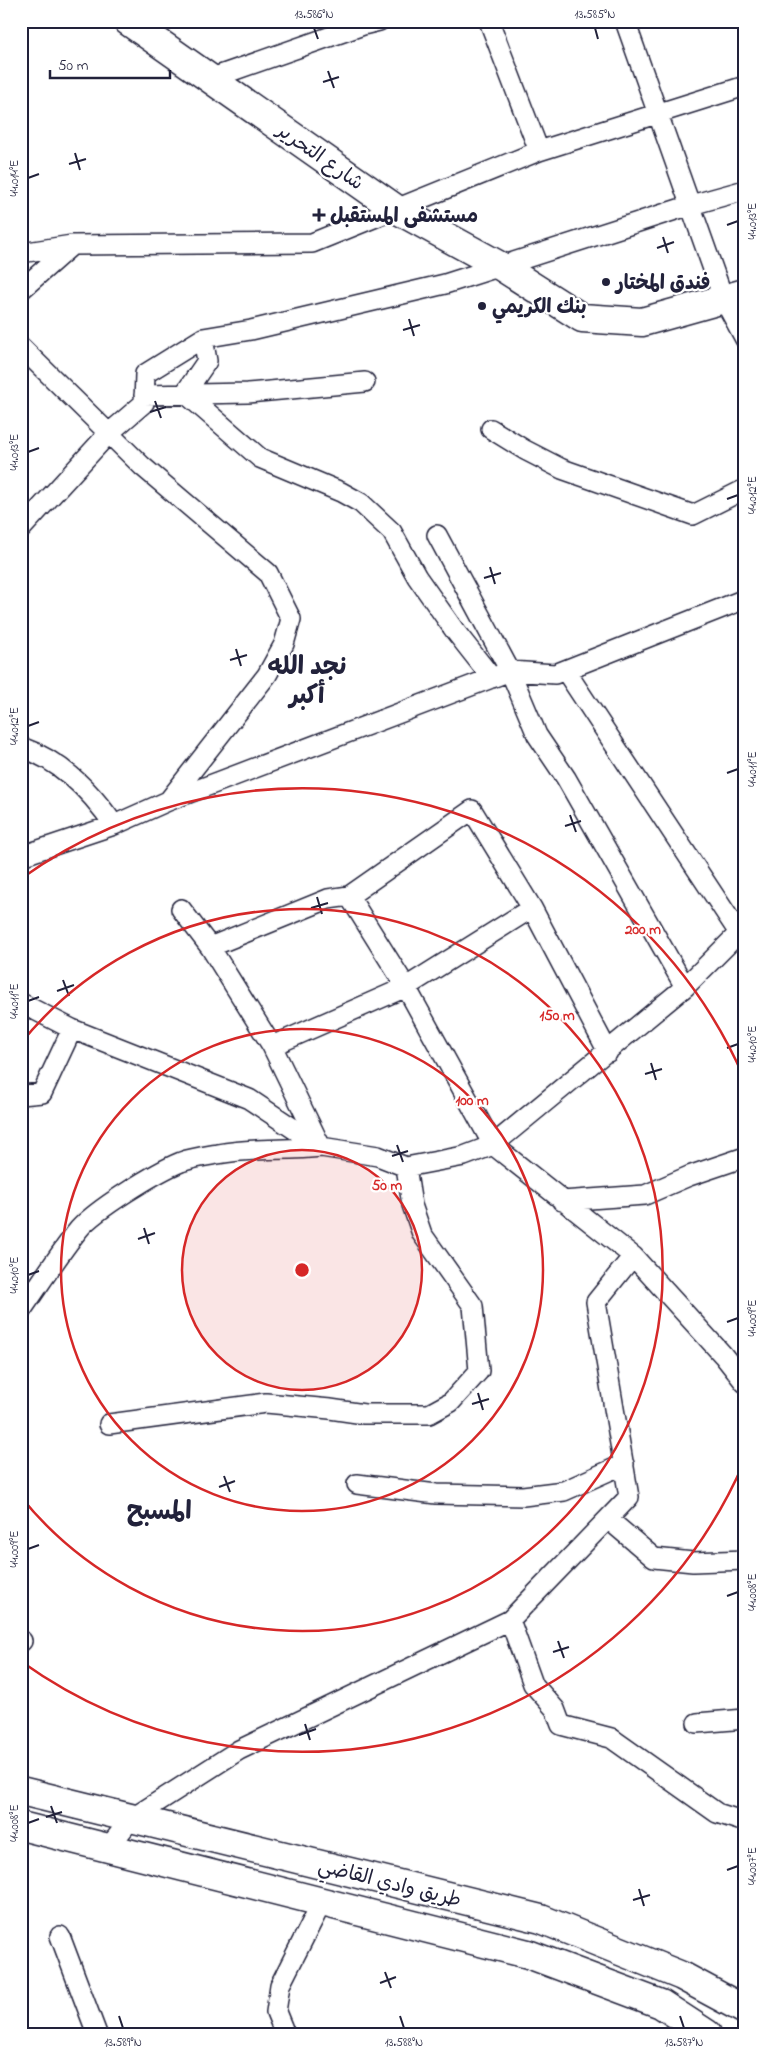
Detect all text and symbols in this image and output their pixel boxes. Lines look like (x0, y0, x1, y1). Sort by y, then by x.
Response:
text: 13.586°N (294, 6, 334, 24)
text: 13.585°N (575, 6, 615, 24)
scale bar (50, 48, 170, 80)
text: 50 m (58, 55, 89, 77)
street label: شارع التحرير (269, 116, 369, 199)
text: 44.014°E (6, 160, 24, 196)
place label: مستشفى المستقبل (330, 203, 478, 232)
text: 44.013°E (744, 203, 762, 239)
marker: مستشفى المستقبل (312, 208, 326, 222)
place label: فندق المختار (614, 270, 710, 299)
marker: فندق المختار (600, 276, 612, 288)
place label: بنك الكريمي (492, 294, 586, 324)
marker: بنك الكريمي (476, 300, 488, 312)
text: 44.013°E (6, 434, 24, 470)
text: 44.012°E (744, 476, 762, 514)
district label: نجد الله أكبر (268, 650, 346, 715)
text: 44.012°E (6, 707, 24, 745)
text: 44.011°E (744, 751, 762, 787)
text: 200 m (624, 919, 661, 941)
text: 44.011°E (6, 983, 24, 1019)
text: 150 m (539, 1005, 575, 1027)
text: 44.010°E (744, 1025, 762, 1063)
text: 100 m (455, 1090, 489, 1112)
text: 50 m (372, 1175, 403, 1197)
text: 44.010°E (6, 1256, 24, 1294)
centre of rings (293, 1261, 311, 1279)
text: 44.009°E (744, 1300, 762, 1336)
district label: المسبح (126, 1495, 192, 1531)
text: 44.009°E (6, 1531, 24, 1567)
text: 44.008°E (744, 1573, 762, 1611)
text: 44.008°E (6, 1804, 24, 1842)
text: 44.007°E (744, 1847, 762, 1885)
street label: طريق وادي القاضي (315, 1853, 464, 1917)
text: 13.589°N (104, 2034, 142, 2052)
text: 13.588°N (385, 2034, 423, 2052)
text: 13.587°N (665, 2034, 703, 2052)

